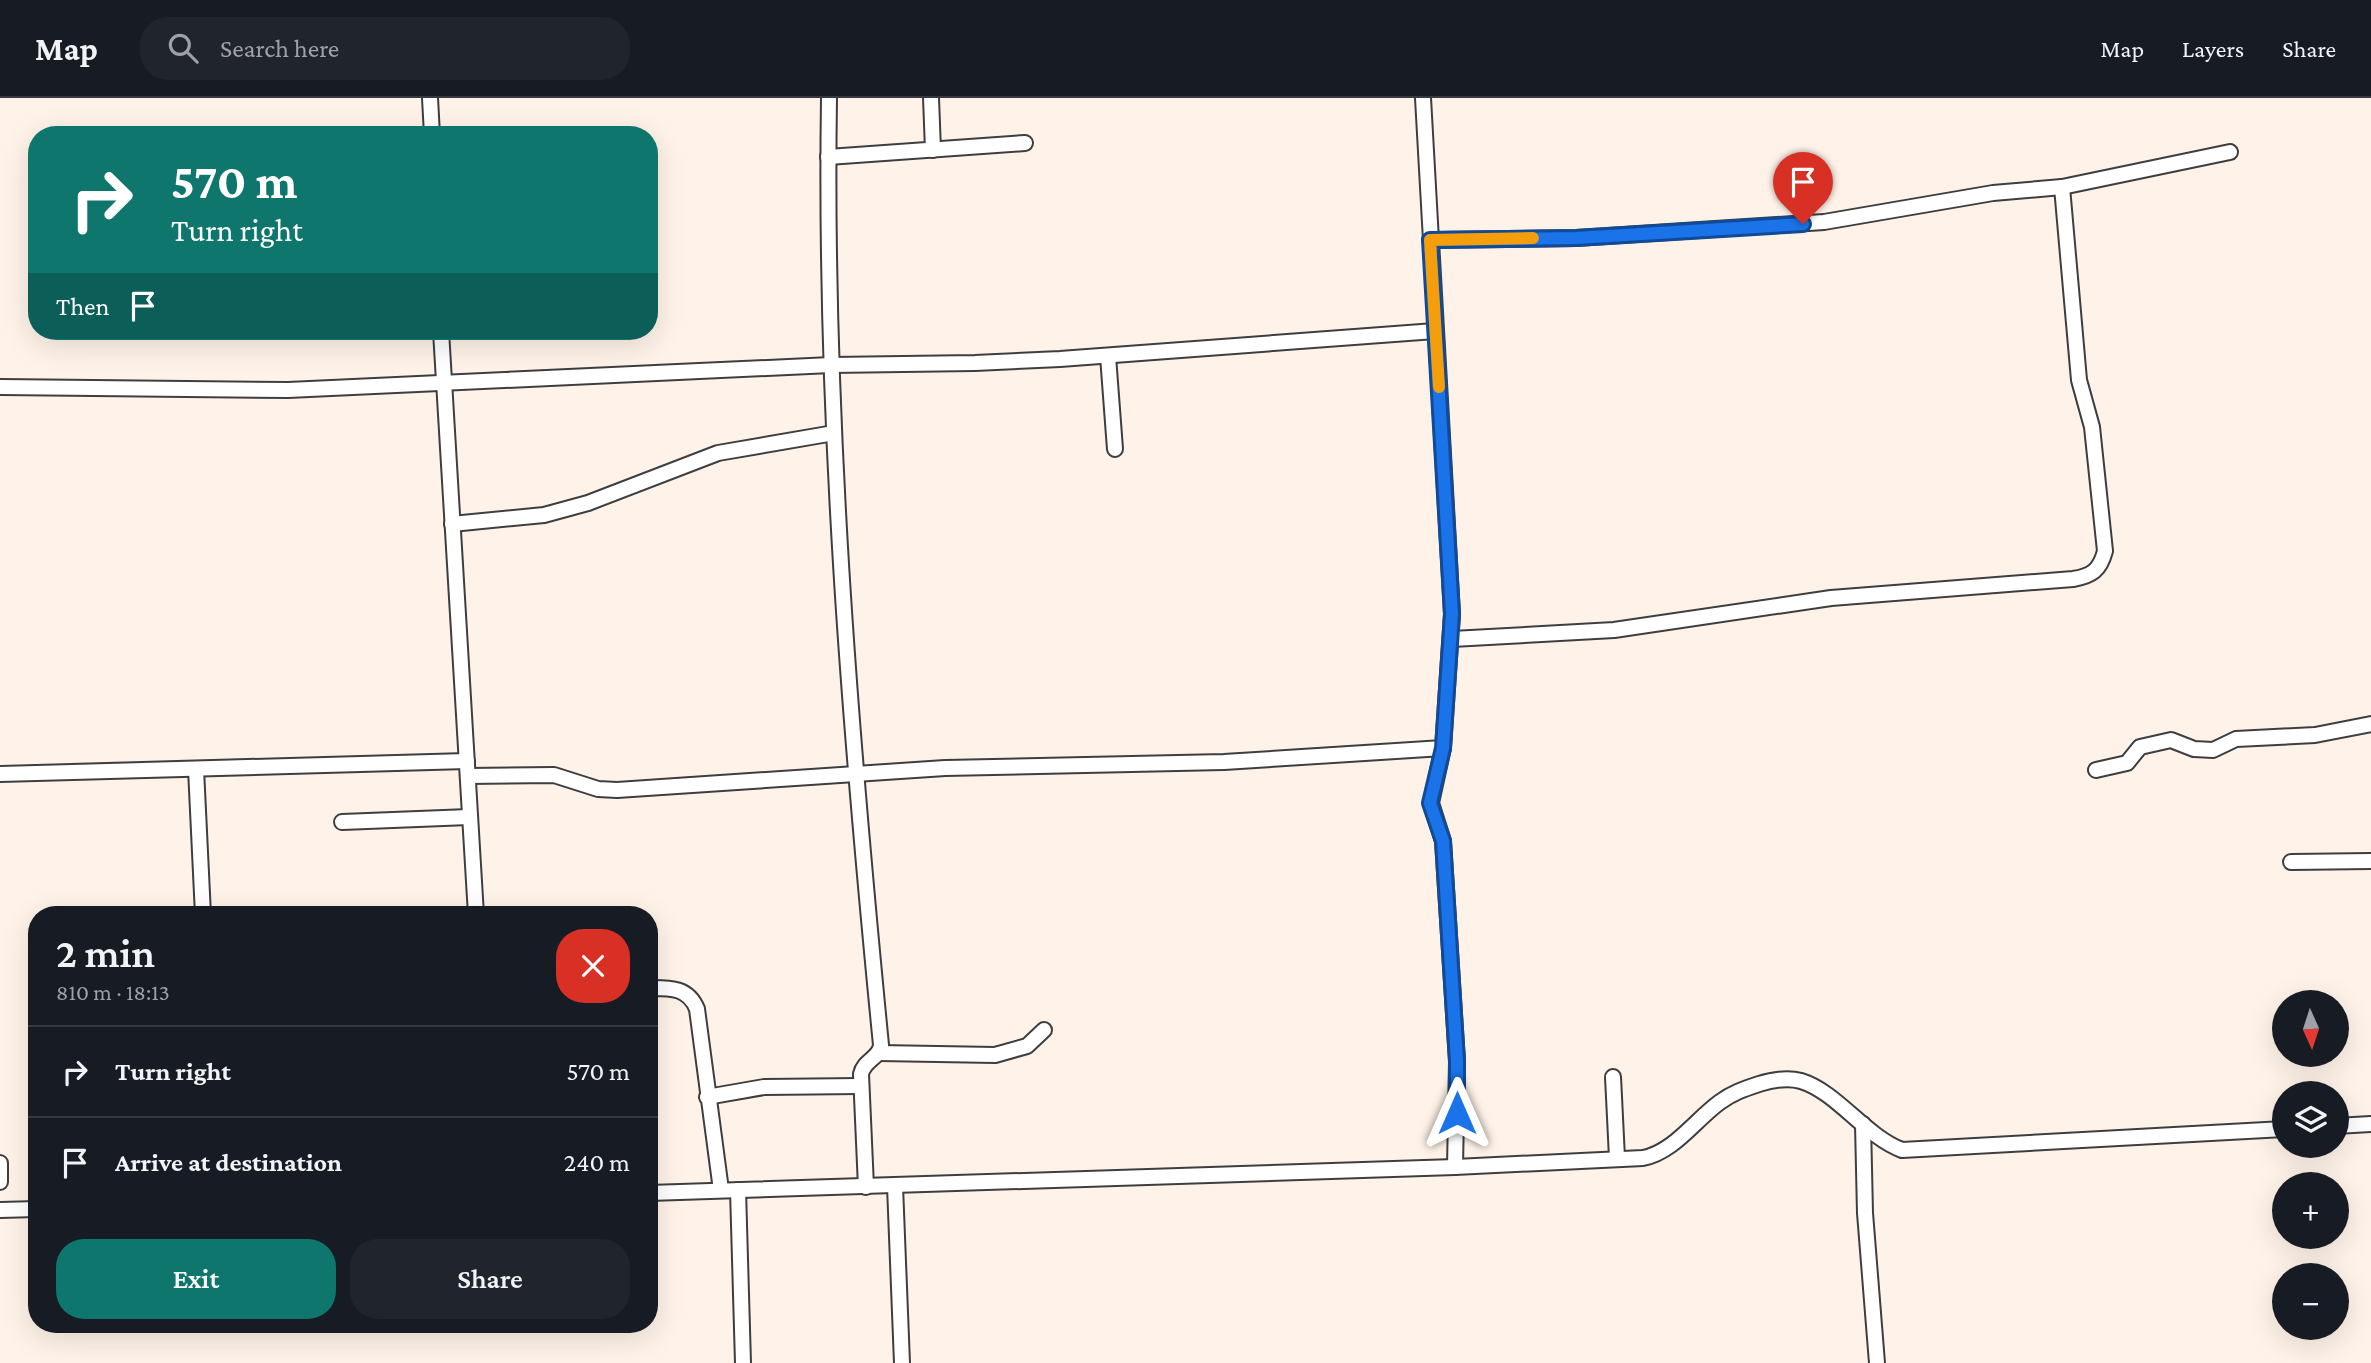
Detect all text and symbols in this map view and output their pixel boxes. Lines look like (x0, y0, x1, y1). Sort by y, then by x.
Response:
search box (140, 17, 630, 80)
icon: search (164, 29, 202, 67)
text: Map (35, 30, 98, 67)
text: Search here (220, 34, 339, 63)
text: Map (2100, 35, 2144, 62)
text: Layers (2182, 35, 2244, 62)
text: Share (2282, 35, 2336, 62)
pin (1773, 152, 1833, 224)
icon: right (56, 154, 147, 245)
text: 570 m (171, 154, 298, 209)
icon: arrive (1784, 163, 1822, 201)
text: Turn right (171, 212, 303, 248)
icon: arrive (124, 287, 162, 325)
text: Then (56, 292, 110, 321)
text: 2 min (56, 929, 155, 976)
button: close (556, 929, 630, 1003)
text: 810 m · 18:13 (56, 979, 170, 1005)
north arrow (2272, 990, 2348, 1068)
map controls (2272, 990, 2349, 1340)
icon: right (56, 1053, 94, 1091)
text: Turn right (115, 1057, 231, 1086)
text: 570 m (566, 1057, 630, 1086)
position arrow (1420, 1076, 1494, 1150)
button: layers (2272, 1081, 2349, 1158)
icon: arrive (56, 1144, 94, 1182)
text: Arrive at destination (115, 1148, 342, 1177)
text: 240 m (564, 1148, 630, 1177)
button: + (2272, 1172, 2349, 1249)
button: Exit (56, 1239, 336, 1319)
button: Share (350, 1239, 630, 1319)
button: − (2272, 1263, 2349, 1340)

